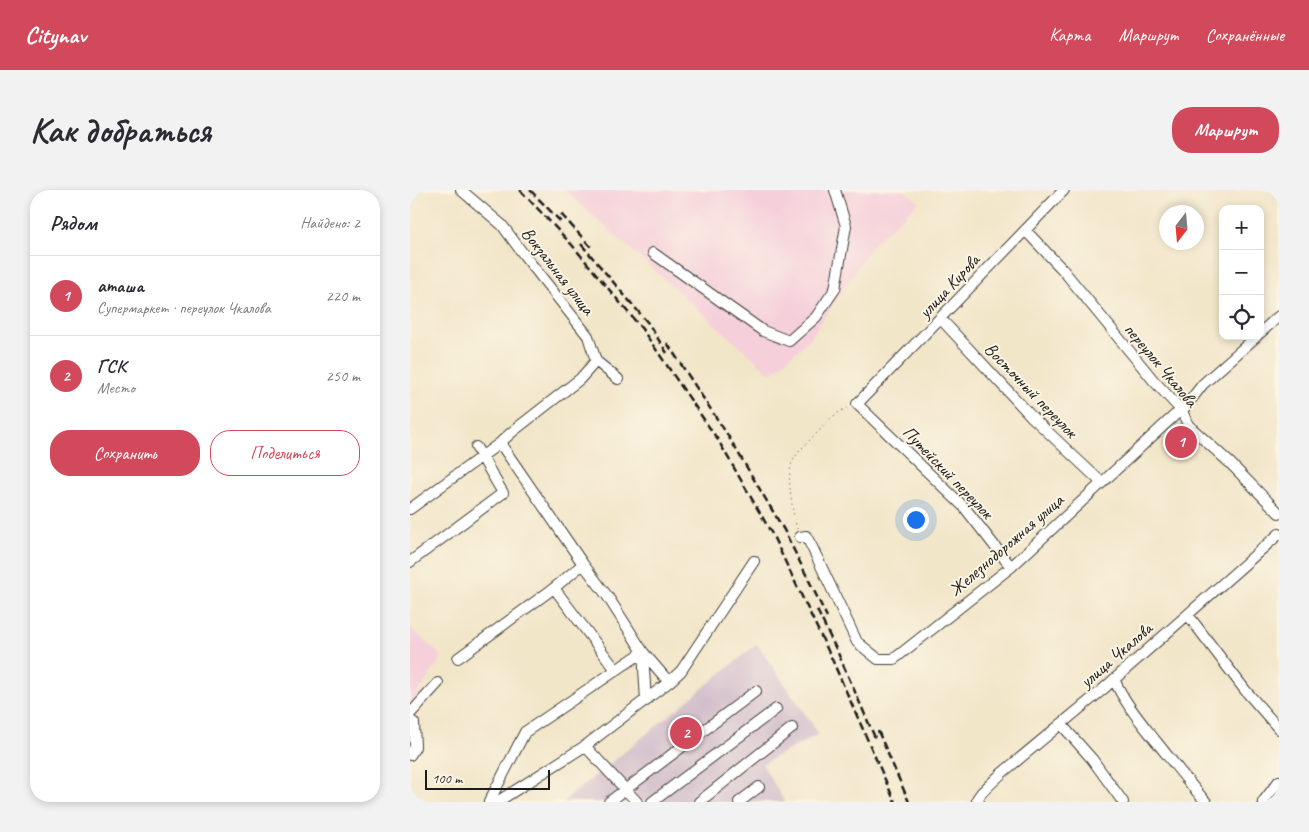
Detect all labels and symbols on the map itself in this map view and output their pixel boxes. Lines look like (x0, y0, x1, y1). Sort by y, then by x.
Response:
north arrow (1159, 205, 1204, 250)
street label: Вокзальная улица (516, 223, 600, 321)
street label: улица Кирова (913, 248, 985, 323)
street label: переулок Чкалова (1119, 318, 1203, 412)
street label: Восточный переулок (980, 338, 1084, 444)
street label: Путейский переулок (898, 421, 1000, 525)
pin: 1 (1165, 423, 1197, 461)
street label: Железнодорожная улица (944, 488, 1069, 602)
your location (903, 507, 929, 533)
street label: улица Чкалова (1075, 617, 1158, 693)
pin: 2 (670, 714, 702, 752)
scale bar (425, 767, 550, 790)

